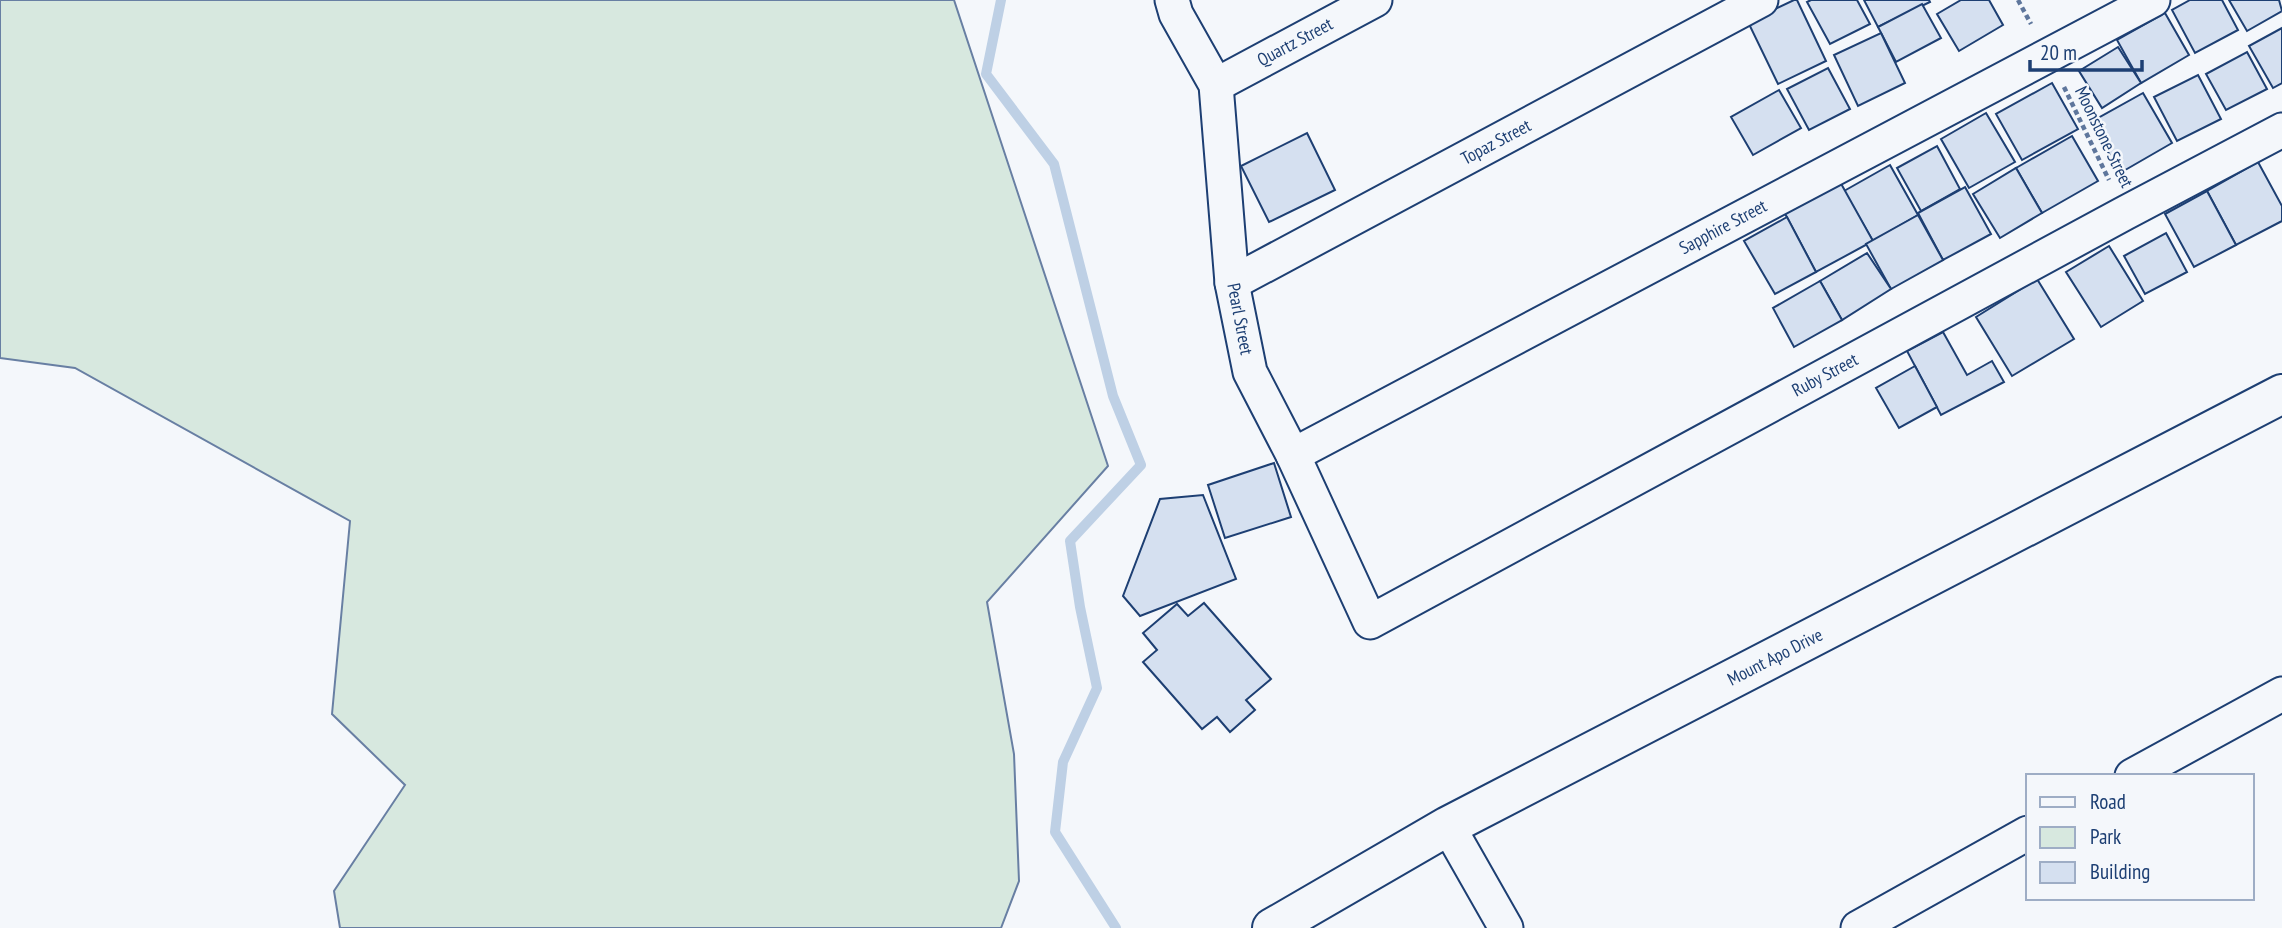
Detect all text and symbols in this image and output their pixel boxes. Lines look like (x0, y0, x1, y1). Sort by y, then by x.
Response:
street label: Quartz Street (1253, 12, 1337, 71)
scale bar (2030, 28, 2142, 72)
text: 20 m (2040, 39, 2077, 66)
street label: Moonstone Street (2070, 82, 2139, 191)
street label: Topaz Street (1457, 114, 1535, 170)
street label: Sapphire Street (1675, 194, 1771, 259)
street label: Pearl Street (1222, 281, 1259, 357)
street label: Ruby Street (1788, 348, 1862, 401)
street label: Mount Apo Drive (1723, 623, 1826, 690)
legend (2026, 774, 2254, 900)
text: Road (2090, 788, 2126, 815)
text: Park (2090, 823, 2121, 850)
text: Building (2090, 858, 2150, 885)

